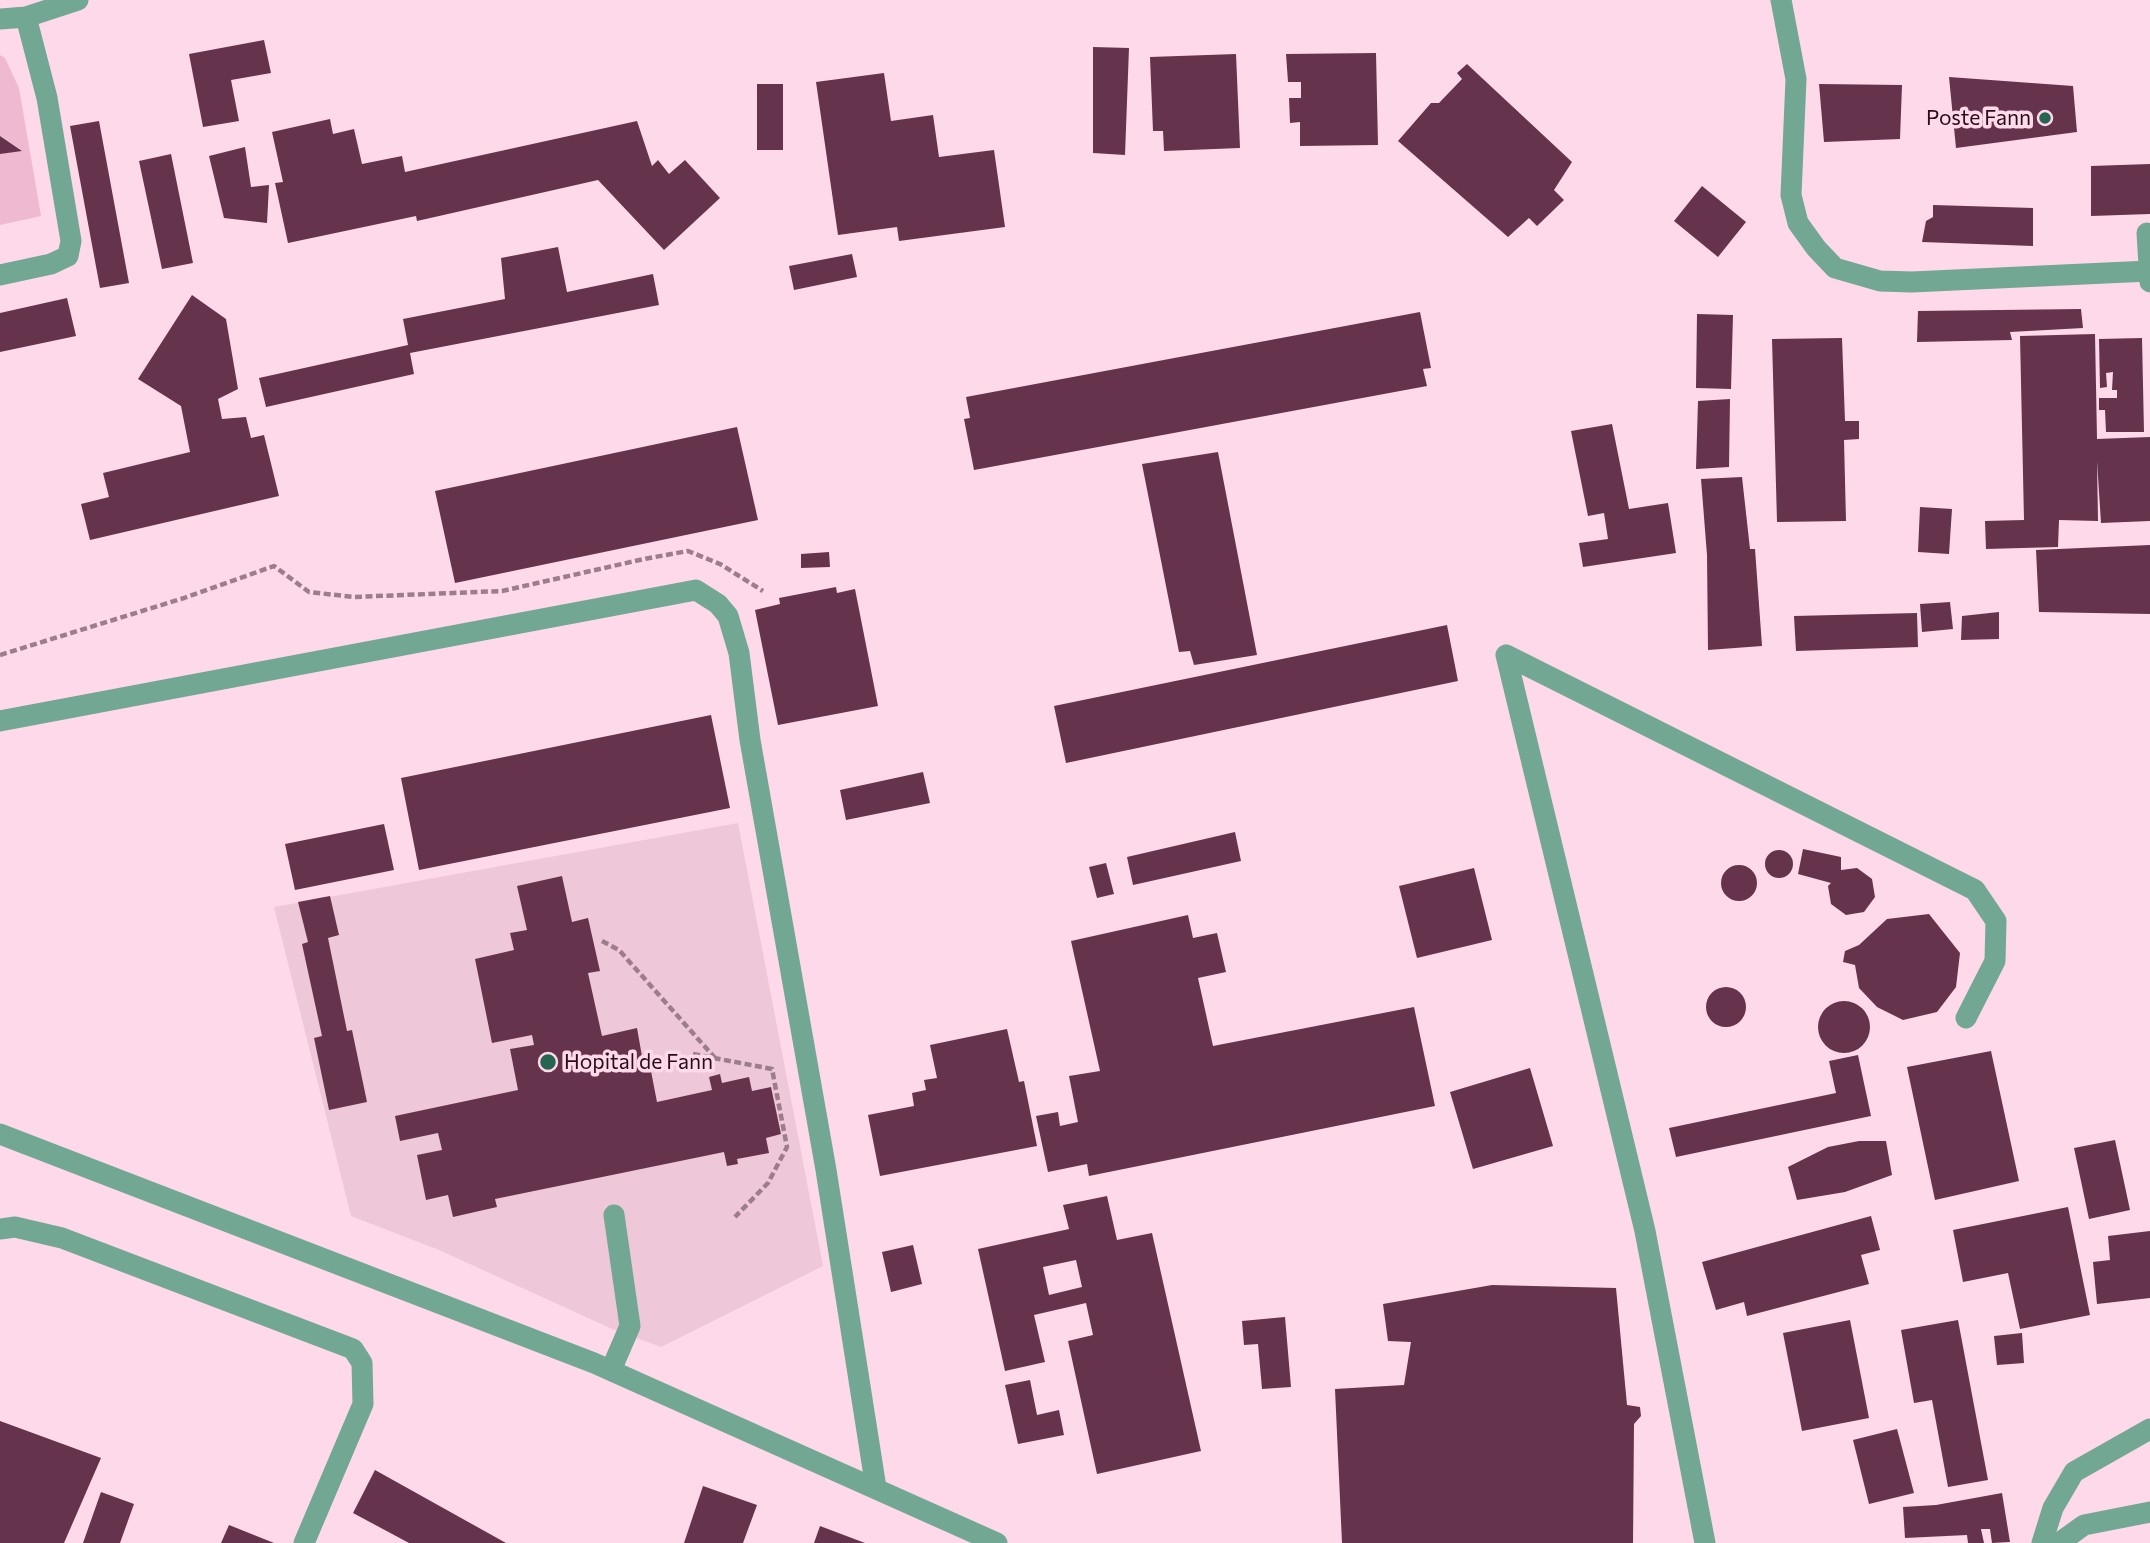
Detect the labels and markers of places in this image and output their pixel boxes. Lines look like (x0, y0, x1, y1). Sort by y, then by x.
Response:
place label: Poste Fann (1926, 105, 2031, 131)
marker: Poste Fann (2037, 110, 2053, 126)
place label: Hopital de Fann (564, 1049, 713, 1075)
marker: Hopital de Fann (538, 1052, 558, 1072)

